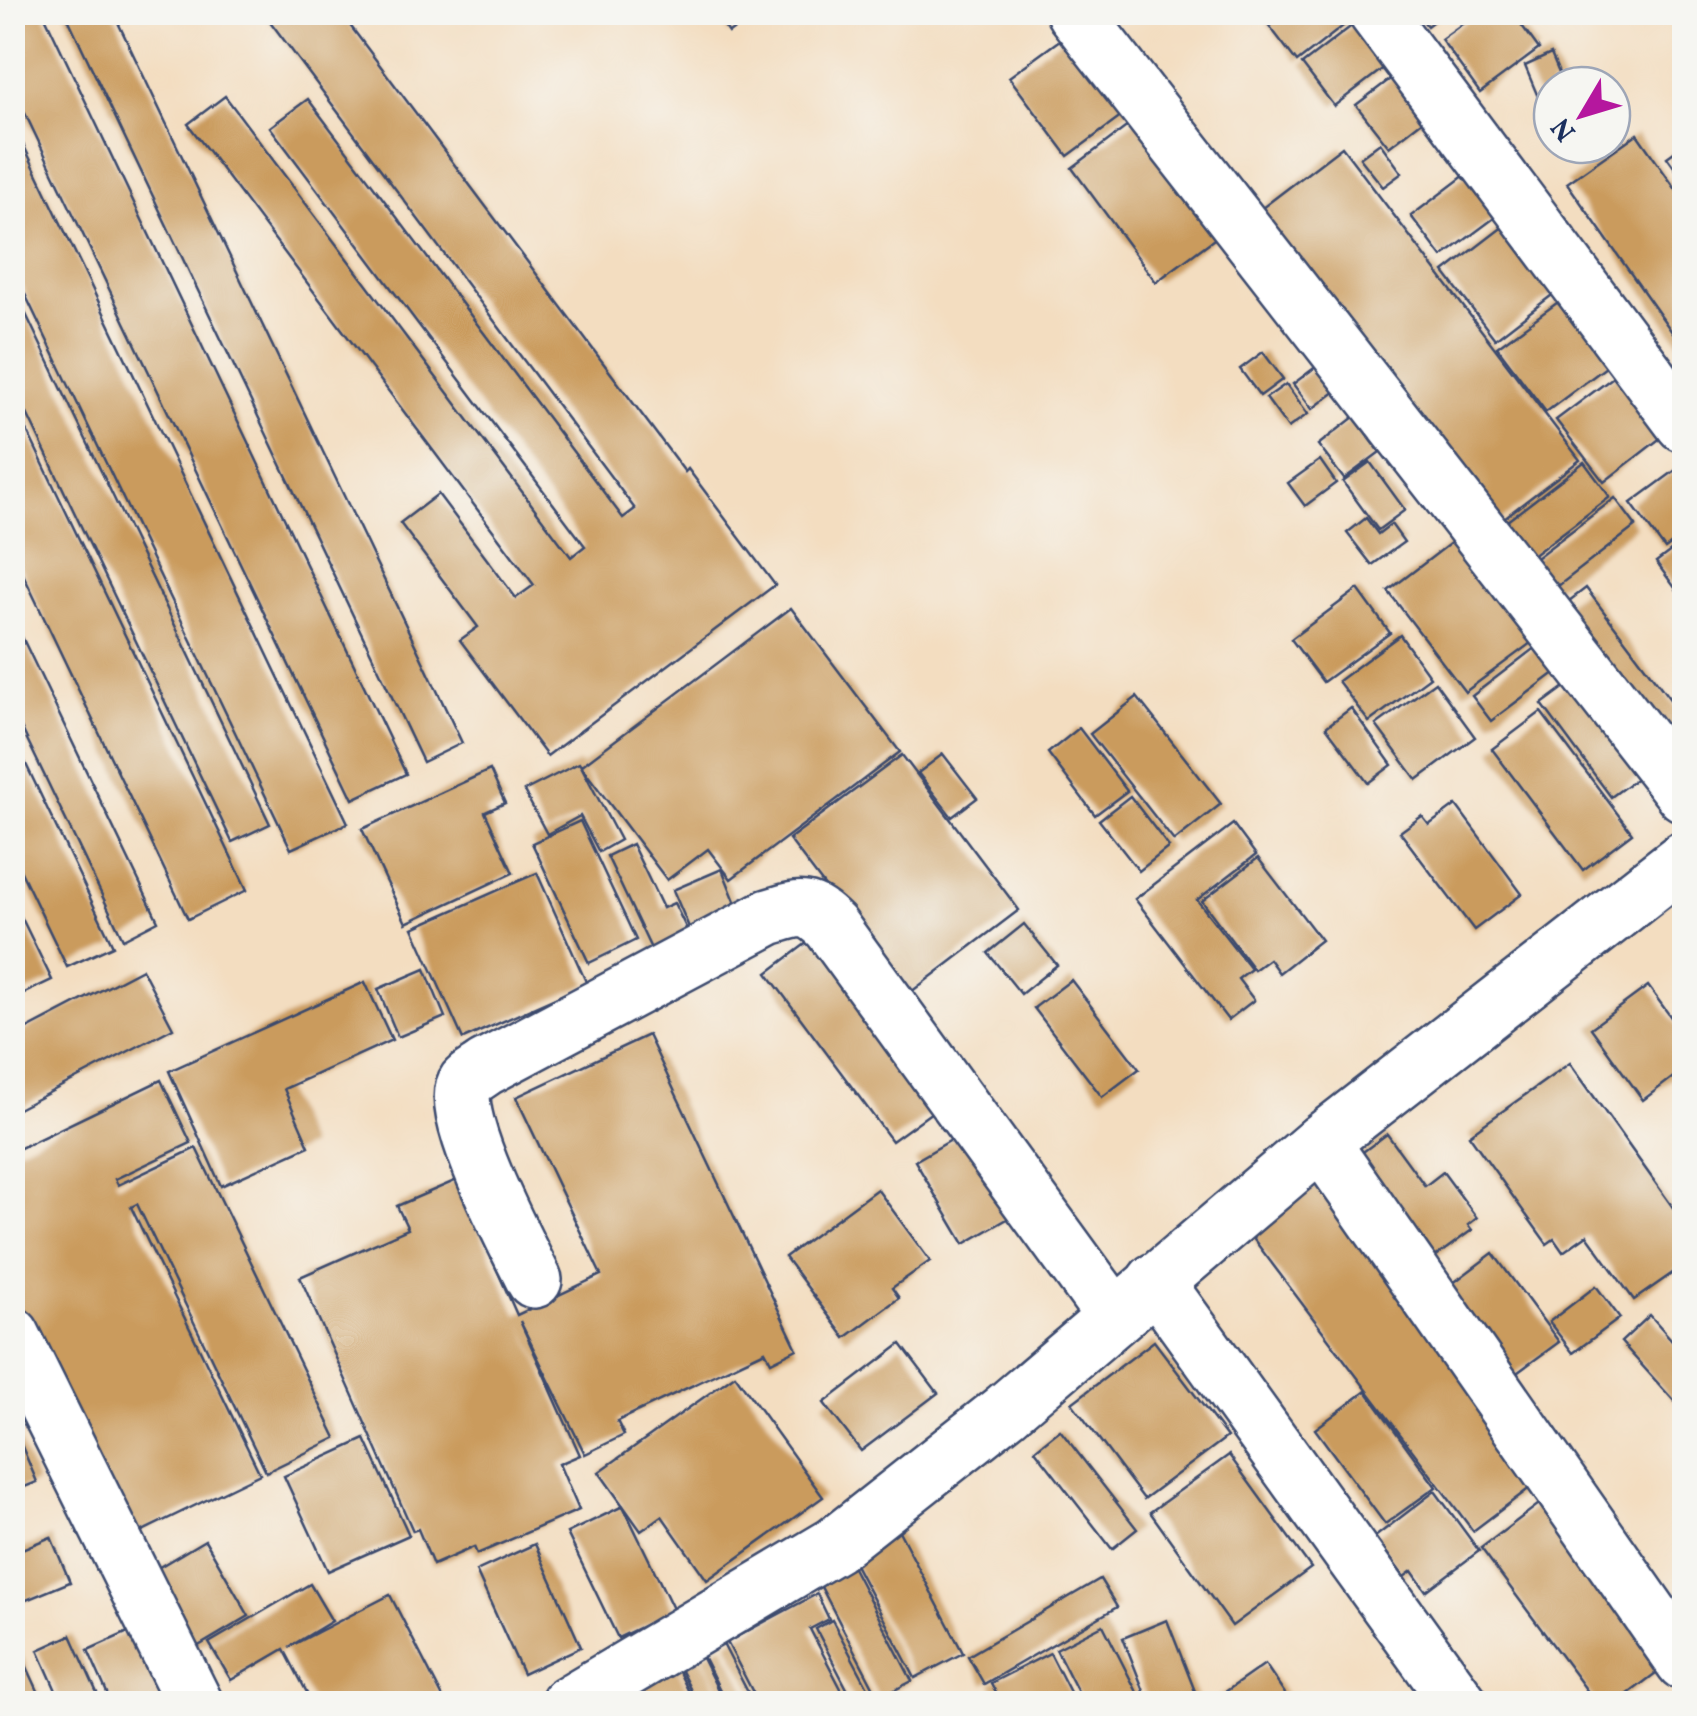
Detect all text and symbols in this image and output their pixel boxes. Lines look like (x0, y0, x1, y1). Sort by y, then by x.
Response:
north arrow (1532, 65, 1632, 165)
text: N (1543, 109, 1586, 149)

